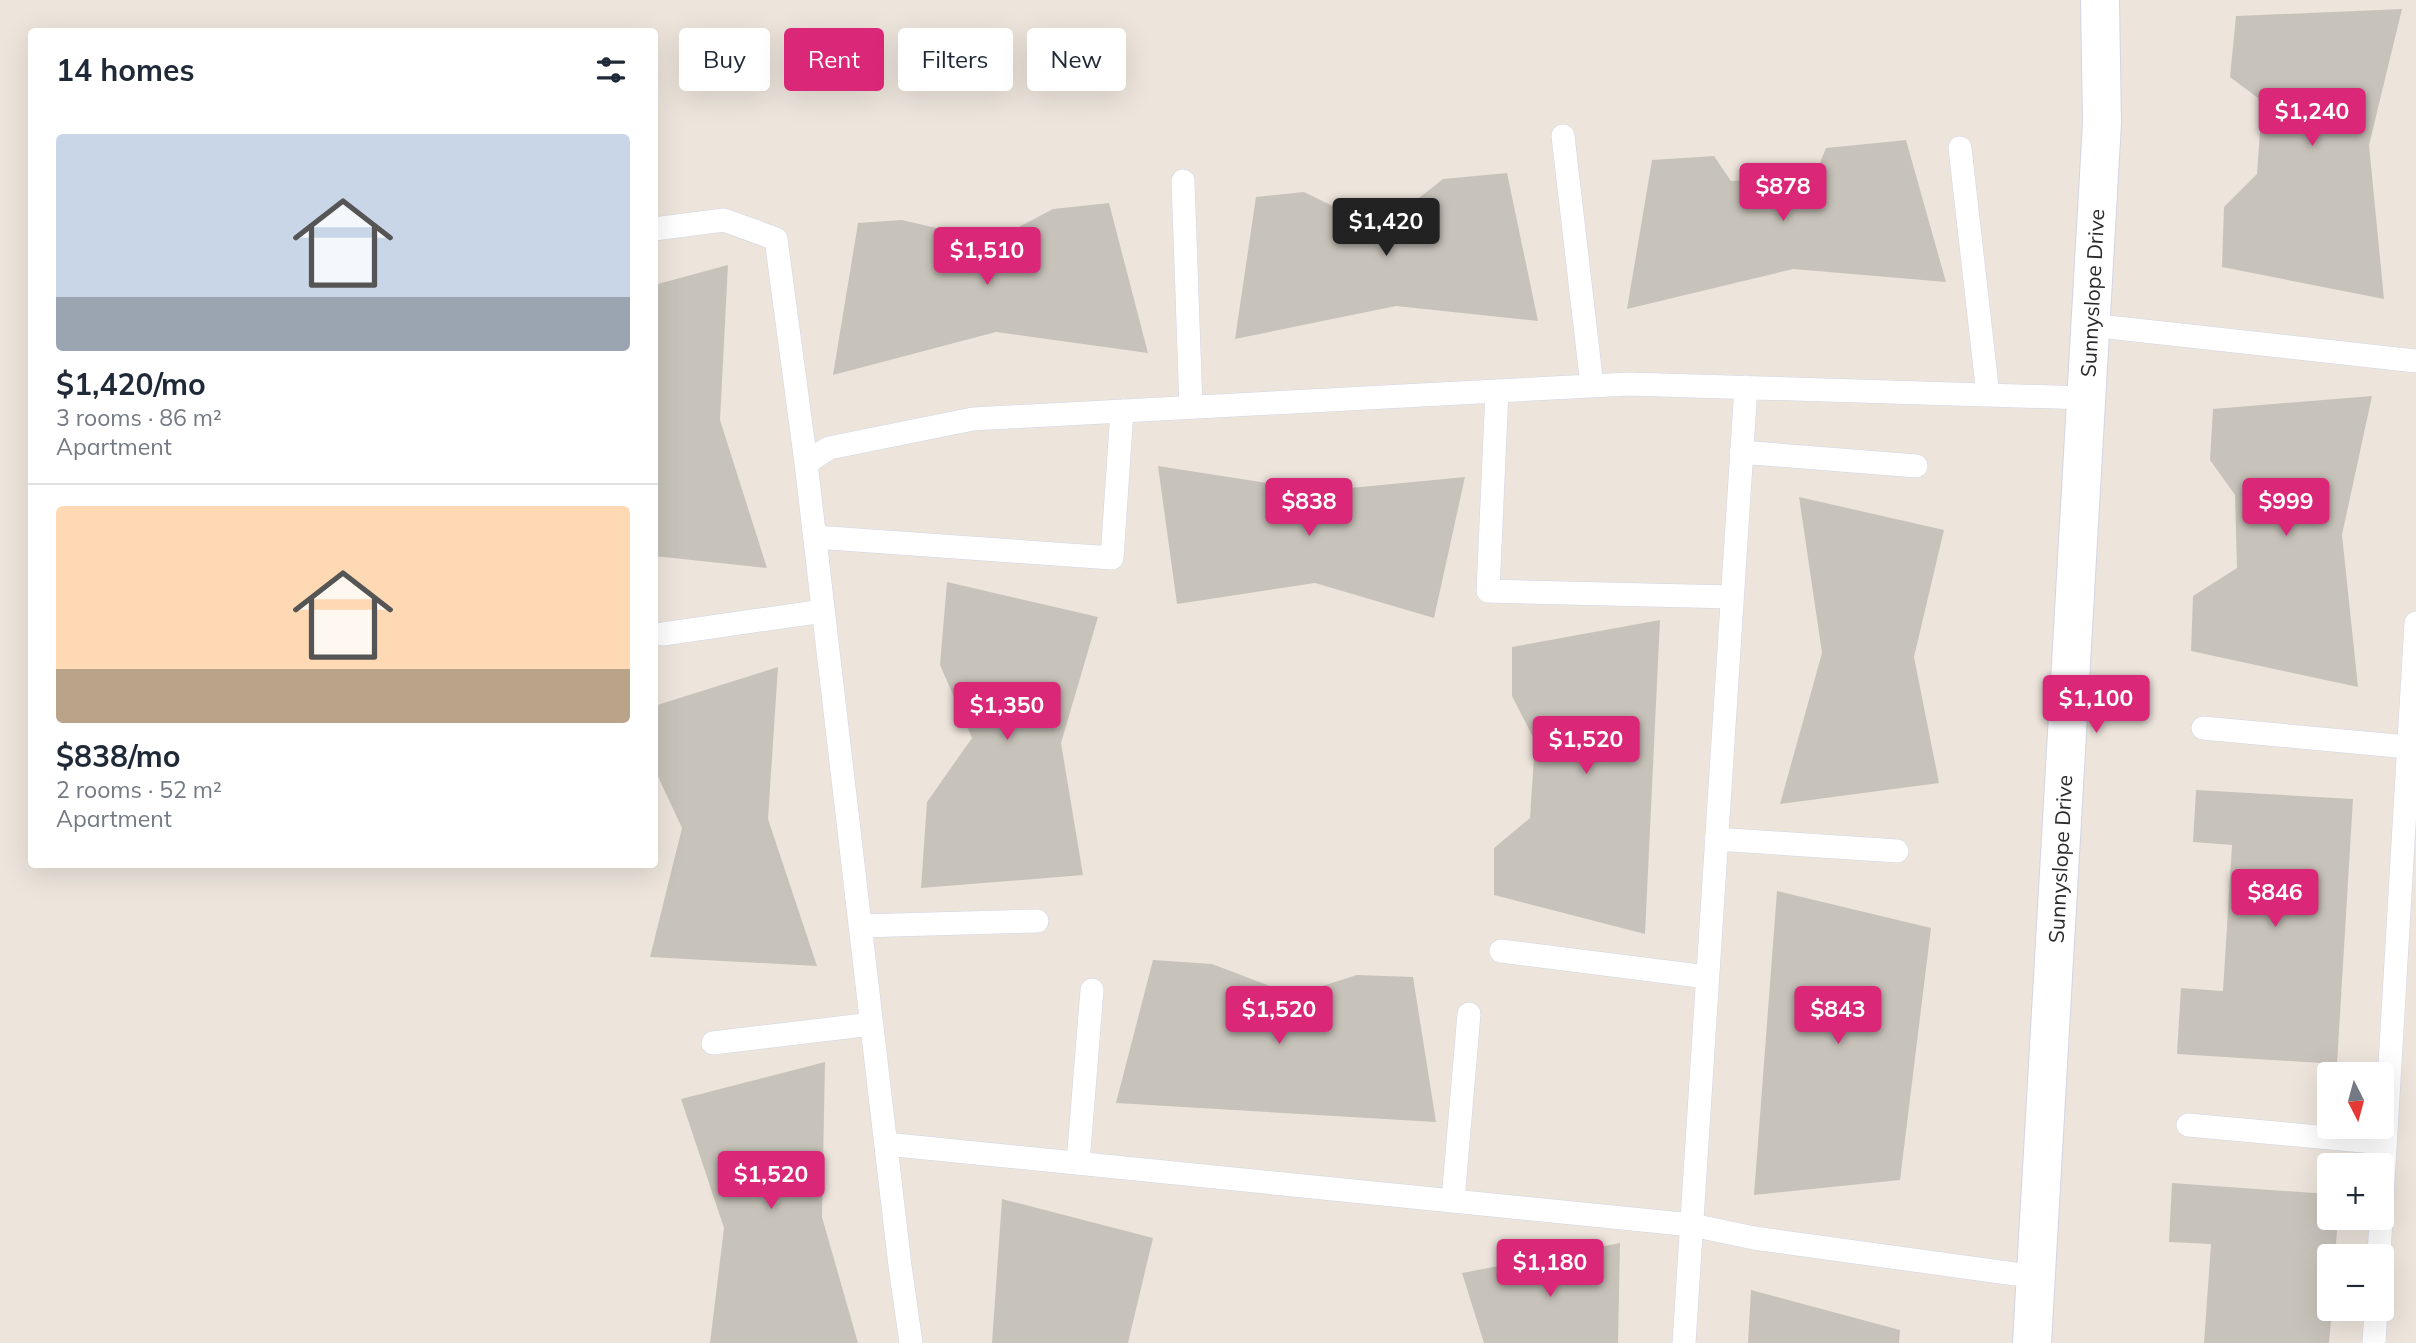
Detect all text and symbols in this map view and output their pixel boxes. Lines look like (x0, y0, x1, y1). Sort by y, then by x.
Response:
chip: Buy (679, 28, 770, 91)
chip: Rent (784, 28, 884, 91)
chip: Filters (898, 28, 1013, 91)
chip: New (1027, 28, 1126, 91)
text: 14 homes (56, 51, 195, 89)
icon: filters (592, 51, 630, 89)
pin: $1,240 (2255, 88, 2369, 148)
text: $1,240 (2275, 96, 2349, 125)
pin: $878 (1742, 164, 1824, 223)
text: $878 (1755, 171, 1811, 200)
icon: home (280, 180, 406, 306)
pin: $1,420 (1329, 198, 1443, 258)
text: $1,420 (1349, 206, 1423, 235)
street label: Sunnyslope Drive (2075, 208, 2109, 378)
pin: $1,510 (930, 228, 1044, 287)
text: $1,510 (950, 235, 1024, 264)
text: $1,420/mo (56, 365, 206, 403)
text: 3 rooms · 86 m² (56, 403, 222, 432)
text: Apartment (56, 432, 172, 461)
pin: $838 (1268, 478, 1350, 538)
pin: $999 (2245, 478, 2327, 538)
text: $838 (1281, 486, 1337, 515)
text: $999 (2258, 486, 2314, 515)
icon: home (280, 552, 406, 678)
pin: $1,100 (2039, 676, 2153, 735)
pin: $1,350 (950, 682, 1064, 742)
text: $1,100 (2059, 683, 2133, 712)
text: $1,350 (970, 690, 1044, 719)
pin: $1,520 (1529, 716, 1643, 776)
text: $1,520 (1549, 724, 1623, 753)
text: $838/mo (56, 737, 180, 775)
street label: Sunnyslope Drive (2043, 774, 2077, 944)
text: 2 rooms · 52 m² (56, 775, 222, 804)
text: Apartment (56, 804, 172, 833)
pin: $846 (2234, 870, 2316, 929)
text: $846 (2247, 877, 2303, 906)
pin: $1,520 (1222, 986, 1336, 1046)
pin: $843 (1797, 986, 1879, 1046)
text: $1,520 (1242, 994, 1316, 1023)
text: $843 (1810, 994, 1866, 1023)
north arrow (2317, 1062, 2394, 1139)
map controls (2317, 1062, 2394, 1321)
pin: $1,520 (714, 1152, 828, 1211)
button: + (2317, 1153, 2394, 1230)
text: $1,520 (734, 1159, 808, 1188)
pin: $1,180 (1493, 1240, 1607, 1299)
button: − (2317, 1244, 2394, 1321)
text: $1,180 (1513, 1247, 1587, 1276)

